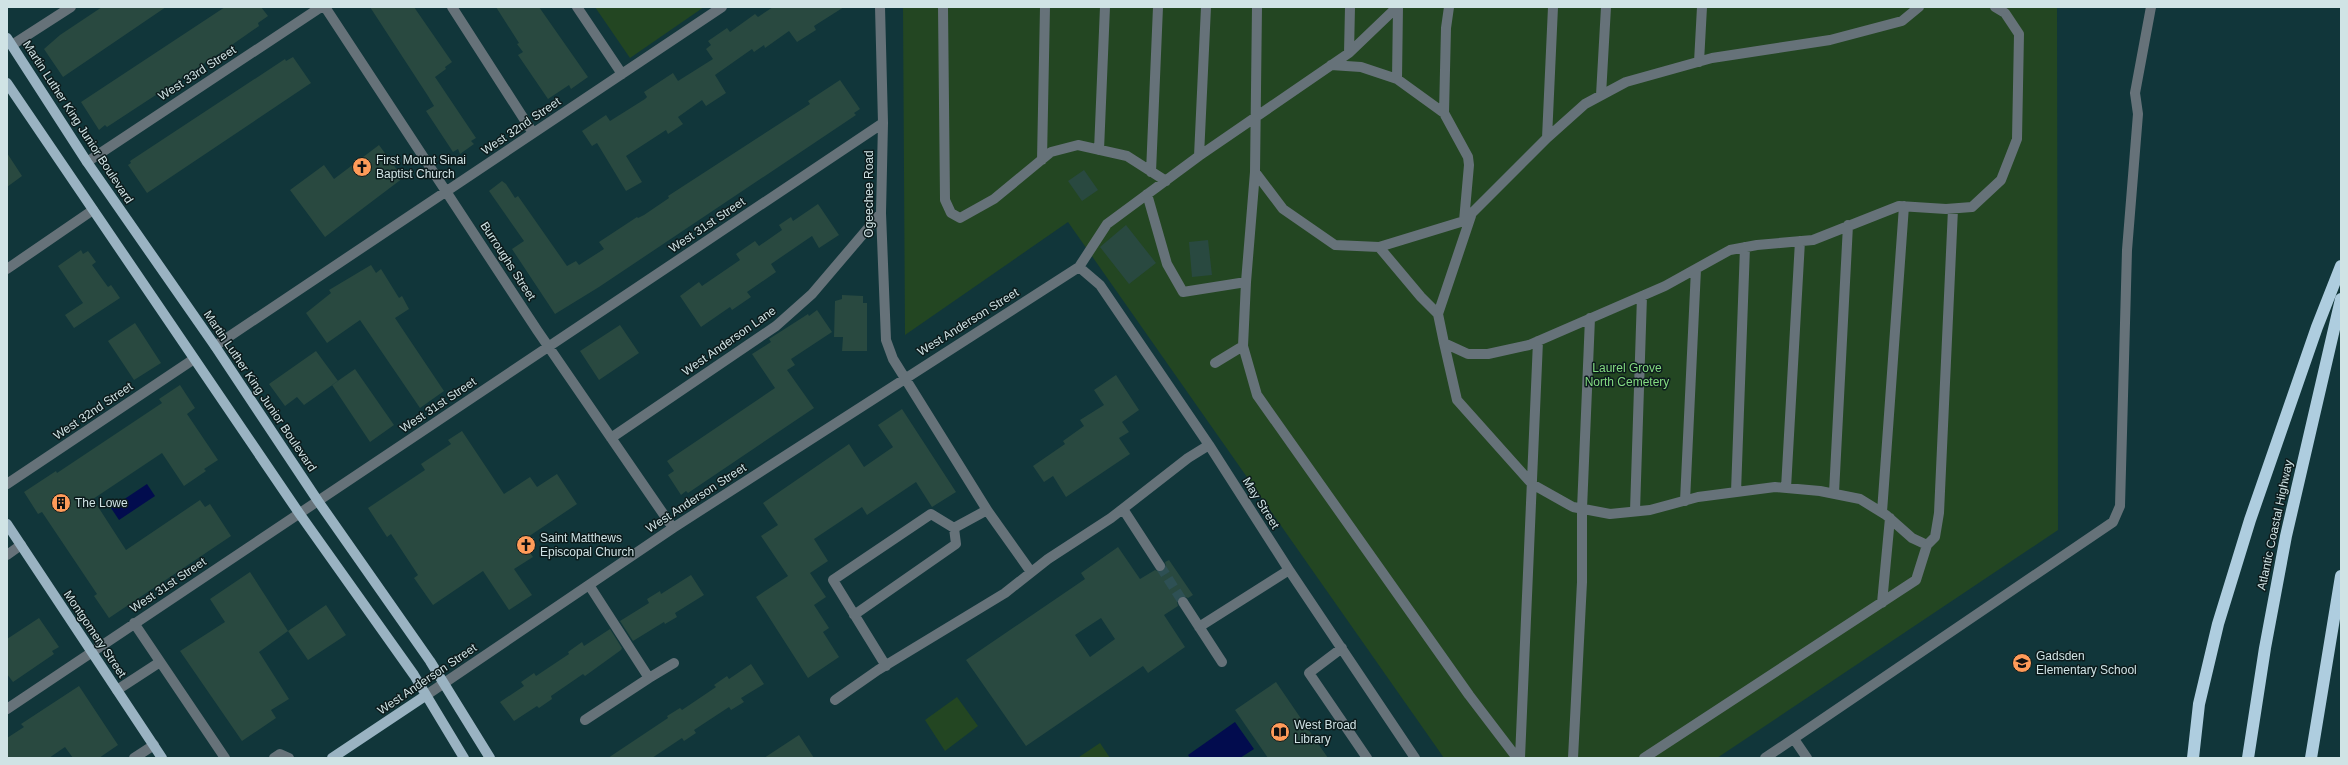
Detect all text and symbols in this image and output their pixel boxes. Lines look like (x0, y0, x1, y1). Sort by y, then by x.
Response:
street label: Martin Luther King Junior Boulevard (20, 38, 136, 206)
street label: West 33rd Street (156, 42, 239, 103)
street label: West 32nd Street (479, 94, 564, 158)
street label: Ogeechee Road (862, 150, 876, 238)
place label: First Mount Sinai Baptist Church (376, 153, 466, 181)
church icon: First Mount Sinai Baptist Church (351, 156, 373, 178)
street label: West 31st Street (666, 194, 748, 256)
street label: Burroughs Street (477, 219, 539, 303)
street label: West Anderson Street (915, 285, 1022, 359)
street label: West Anderson Lane (679, 303, 779, 379)
street label: Martin Luther King Junior Boulevard (201, 308, 319, 474)
park label: Laurel Grove North Cemetery (1585, 361, 1669, 389)
street label: West 31st Street (397, 374, 479, 436)
street label: West 32nd Street (51, 379, 136, 443)
street label: Atlantic Coastal Highway (2254, 459, 2296, 591)
street label: West Anderson Street (643, 460, 749, 536)
street label: May Street (1240, 475, 1283, 532)
building icon: The Lowe (50, 492, 72, 514)
place label: The Lowe (75, 496, 128, 510)
place label: Saint Matthews Episcopal Church (540, 531, 634, 559)
church icon: Saint Matthews Episcopal Church (515, 534, 537, 556)
street label: West 31st Street (127, 554, 209, 616)
street label: Montgomery Street (61, 588, 130, 681)
street label: West Anderson Street (375, 640, 480, 717)
place label: Gadsden Elementary School (2036, 649, 2137, 677)
school or university icon: Gadsden Elementary School (2011, 652, 2033, 674)
place label: West Broad Library (1294, 718, 1356, 746)
library icon: West Broad Library (1269, 721, 1291, 743)

